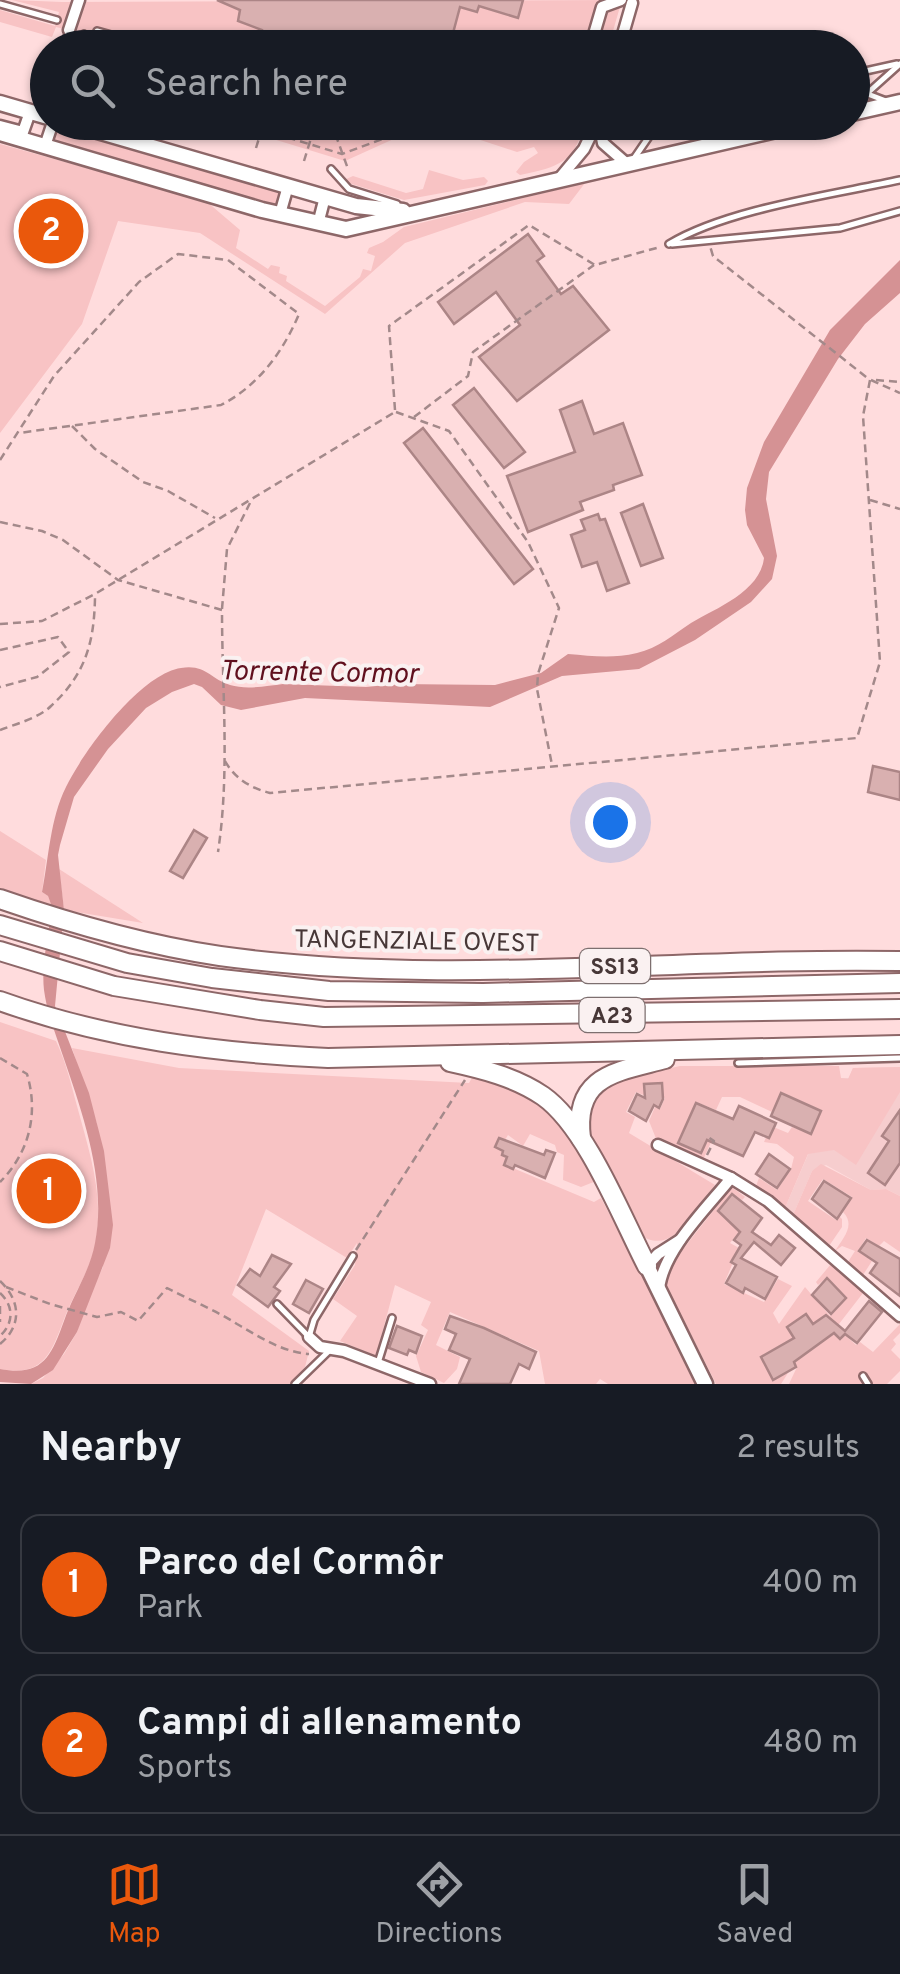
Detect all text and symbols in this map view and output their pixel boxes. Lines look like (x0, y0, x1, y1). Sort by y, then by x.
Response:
search box (30, 30, 870, 140)
icon: search (65, 58, 120, 113)
text: Search here (145, 61, 348, 110)
pin: 2 (18, 194, 84, 268)
water label: Torrente Cormor (219, 654, 421, 694)
your location (585, 797, 636, 848)
street label: TANGENZIALE OVEST (294, 925, 540, 961)
road number: SS13 (580, 949, 650, 983)
road number: A23 (580, 998, 644, 1032)
pin: 1 (17, 1154, 82, 1228)
text: Nearby (40, 1423, 182, 1476)
text: 2 results (736, 1429, 860, 1469)
text: Parco del Cormôr (137, 1540, 444, 1589)
text: 1 (68, 1564, 81, 1604)
text: 400 m (763, 1564, 858, 1604)
text: Park (137, 1589, 203, 1629)
text: Campi di allenamento (137, 1700, 522, 1749)
text: 2 (65, 1724, 84, 1764)
text: 480 m (764, 1724, 858, 1764)
text: Sports (137, 1749, 232, 1789)
tab: Map (107, 1857, 162, 1953)
tab: Directions (375, 1857, 503, 1953)
tab: Saved (716, 1857, 793, 1953)

